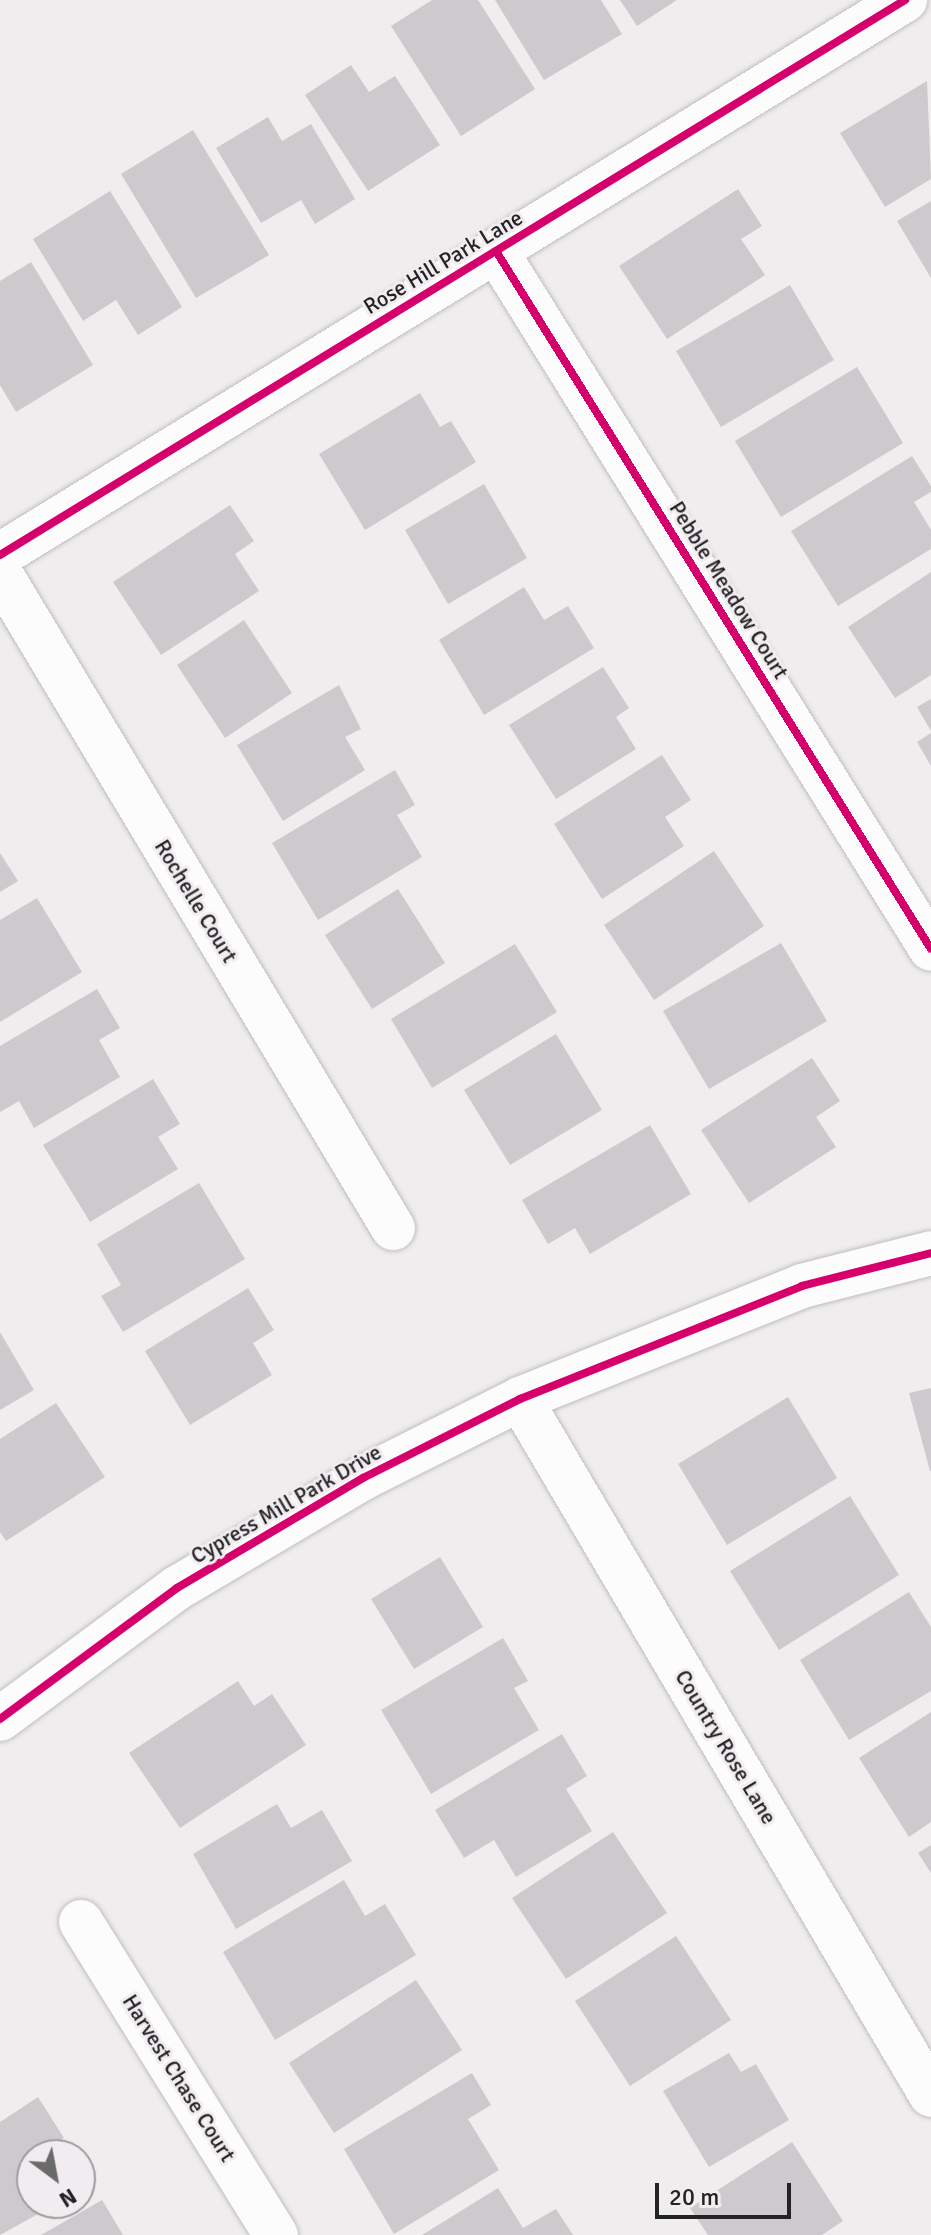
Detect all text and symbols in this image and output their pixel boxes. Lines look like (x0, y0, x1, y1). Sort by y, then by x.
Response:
street label: Rose Hill Park Lane (359, 204, 527, 320)
street label: Pebble Meadow Court (664, 496, 794, 684)
street label: Rochelle Court (149, 835, 243, 967)
street label: Cypress Mill Park Drive (186, 1439, 386, 1569)
street label: Country Rose Lane (670, 1665, 782, 1829)
street label: Harvest Chase Court (117, 1989, 241, 2167)
north arrow (16, 2139, 96, 2219)
scale bar (659, 2167, 795, 2217)
text: 20 m (669, 2182, 719, 2212)
text: N (54, 2183, 82, 2214)

